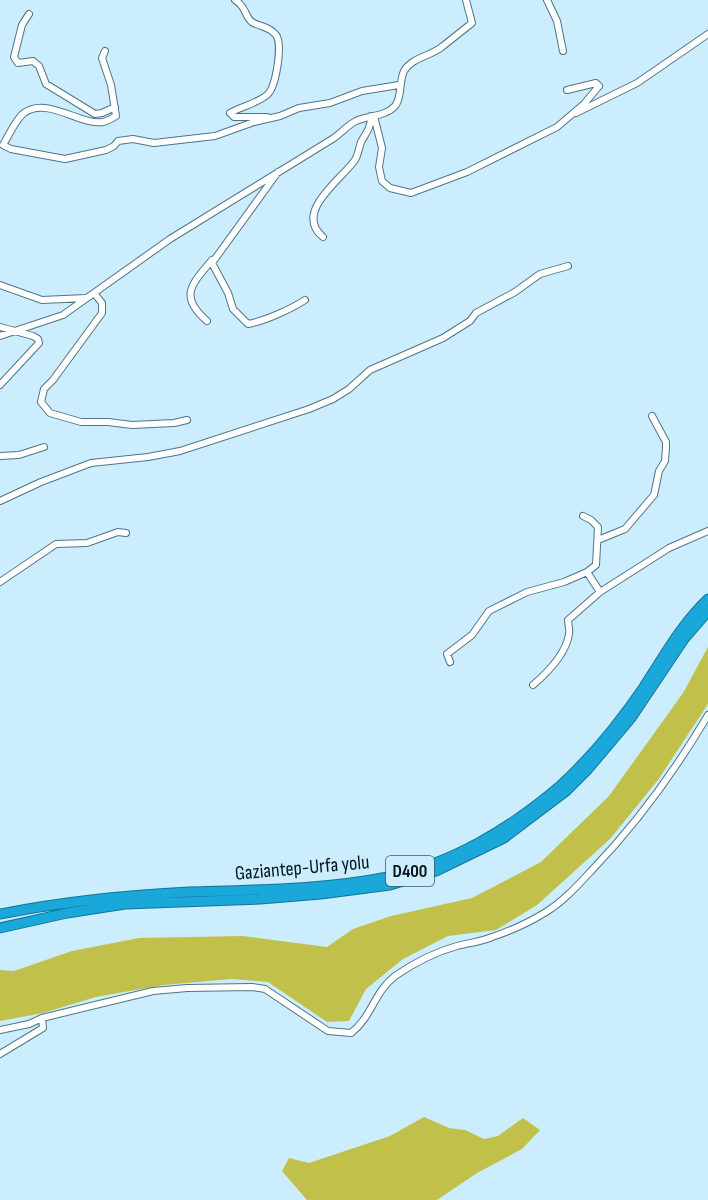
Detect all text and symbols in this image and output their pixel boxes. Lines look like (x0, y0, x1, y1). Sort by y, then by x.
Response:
street label: Gaziantep-Urfa yolu (234, 850, 370, 886)
road number: D400 (386, 856, 434, 886)

